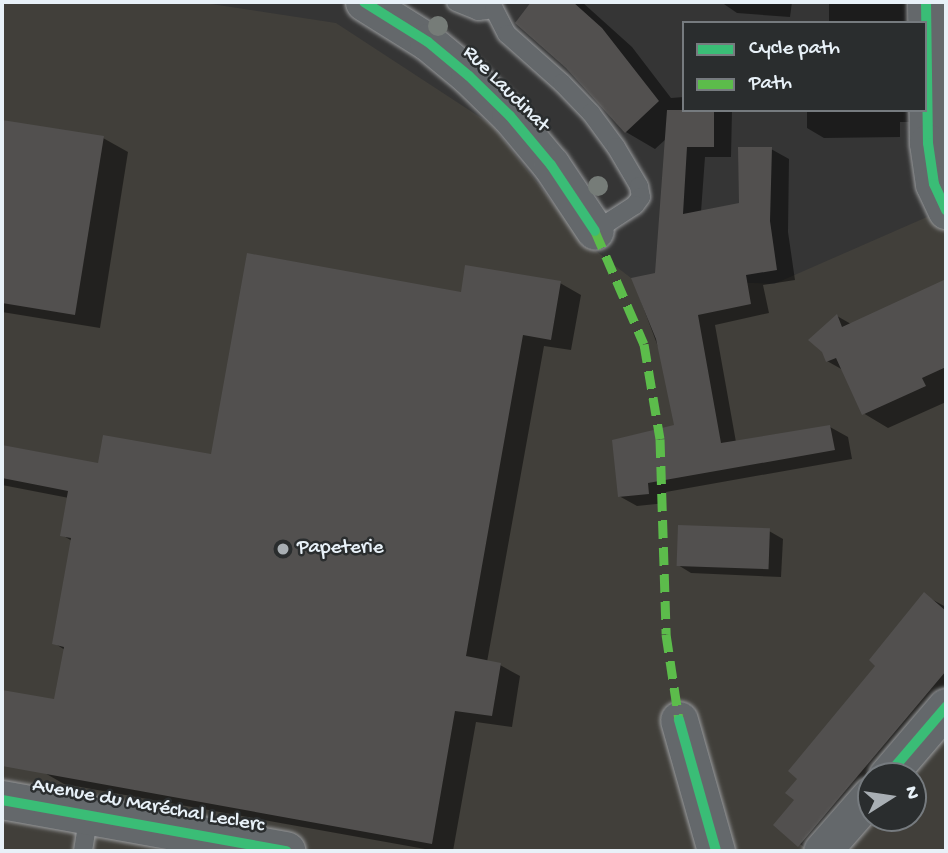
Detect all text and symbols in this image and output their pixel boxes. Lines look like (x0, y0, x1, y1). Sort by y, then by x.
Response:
legend (682, 21, 927, 112)
text: Cycle path (749, 37, 840, 62)
street label: Rue Laudinat (456, 41, 554, 139)
text: Path (749, 72, 792, 97)
place label: Papeterie (297, 536, 384, 562)
marker: Papeterie (275, 541, 291, 557)
north arrow (857, 762, 927, 832)
street label: Avenue du Maréchal Leclerc (30, 774, 266, 840)
text: N (899, 784, 924, 801)

